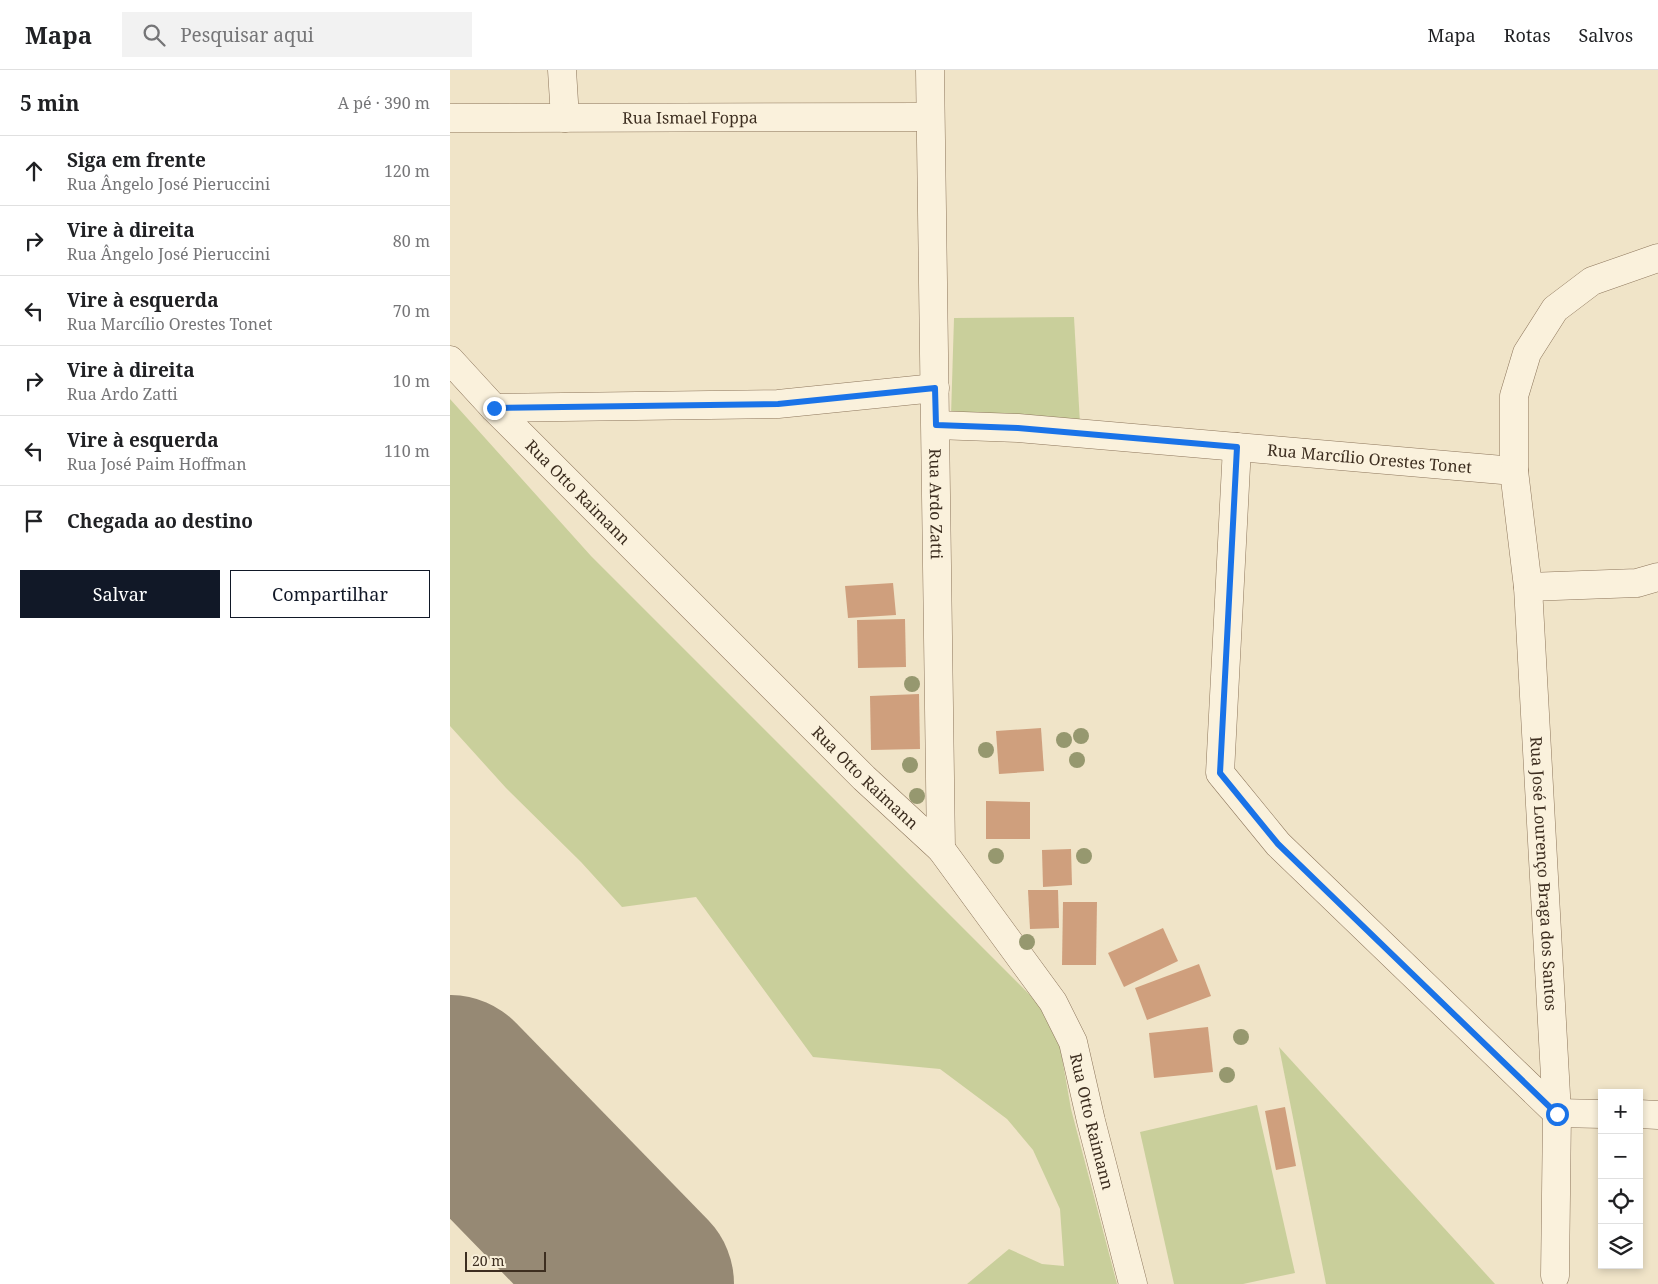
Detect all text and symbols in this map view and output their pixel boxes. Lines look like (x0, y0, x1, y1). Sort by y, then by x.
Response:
search box (122, 12, 472, 57)
text: Mapa (25, 18, 92, 51)
icon: search (140, 21, 168, 49)
text: Pesquisar aqui (180, 22, 314, 48)
text: Mapa (1428, 23, 1476, 47)
text: Rotas (1504, 23, 1551, 47)
text: Salvos (1579, 23, 1633, 47)
text: 5 min (20, 89, 79, 117)
text: A pé · 390 m (338, 92, 430, 114)
street label: Rua Ismael Foppa (622, 106, 758, 129)
text: Siga em frente (67, 147, 206, 173)
icon: ahead (20, 157, 48, 185)
text: 120 m (384, 160, 430, 182)
text: Rua Ângelo José Pieruccini (67, 173, 270, 195)
text: Vire à direita (67, 217, 195, 243)
icon: right (20, 227, 48, 255)
text: 80 m (393, 230, 430, 252)
text: Rua Ângelo José Pieruccini (67, 243, 270, 265)
text: Vire à esquerda (67, 287, 219, 313)
icon: left (20, 297, 48, 325)
text: 70 m (393, 300, 430, 322)
text: Rua Marcílio Orestes Tonet (67, 313, 272, 335)
text: Vire à direita (67, 357, 195, 383)
icon: right (20, 367, 48, 395)
text: 10 m (393, 370, 430, 392)
text: Rua Ardo Zatti (67, 383, 178, 405)
route end (483, 397, 506, 420)
text: Vire à esquerda (67, 427, 219, 453)
street label: Rua Otto Raimann (521, 435, 635, 549)
icon: left (20, 437, 48, 465)
street label: Rua Marcílio Orestes Tonet (1266, 439, 1473, 478)
text: 110 m (384, 440, 430, 462)
street label: Rua Ardo Zatti (924, 448, 948, 560)
text: Rua José Paim Hoffman (67, 453, 246, 475)
icon: arrive (20, 507, 48, 535)
text: Chegada ao destino (67, 508, 253, 534)
button: Salvar (20, 570, 220, 618)
button: Compartilhar (230, 570, 430, 618)
street label: Rua Otto Raimann (807, 721, 923, 834)
street label: Rua José Lourenço Braga dos Santos (1525, 736, 1562, 1012)
street label: Rua Otto Raimann (1065, 1051, 1119, 1192)
map controls (1598, 1089, 1643, 1269)
button: + (1598, 1089, 1643, 1134)
route start (1546, 1103, 1569, 1126)
button: − (1598, 1134, 1643, 1179)
button: locate (1598, 1179, 1643, 1224)
button: layers (1598, 1224, 1643, 1269)
scale bar (465, 1249, 546, 1272)
text: 20 m (472, 1251, 505, 1270)

